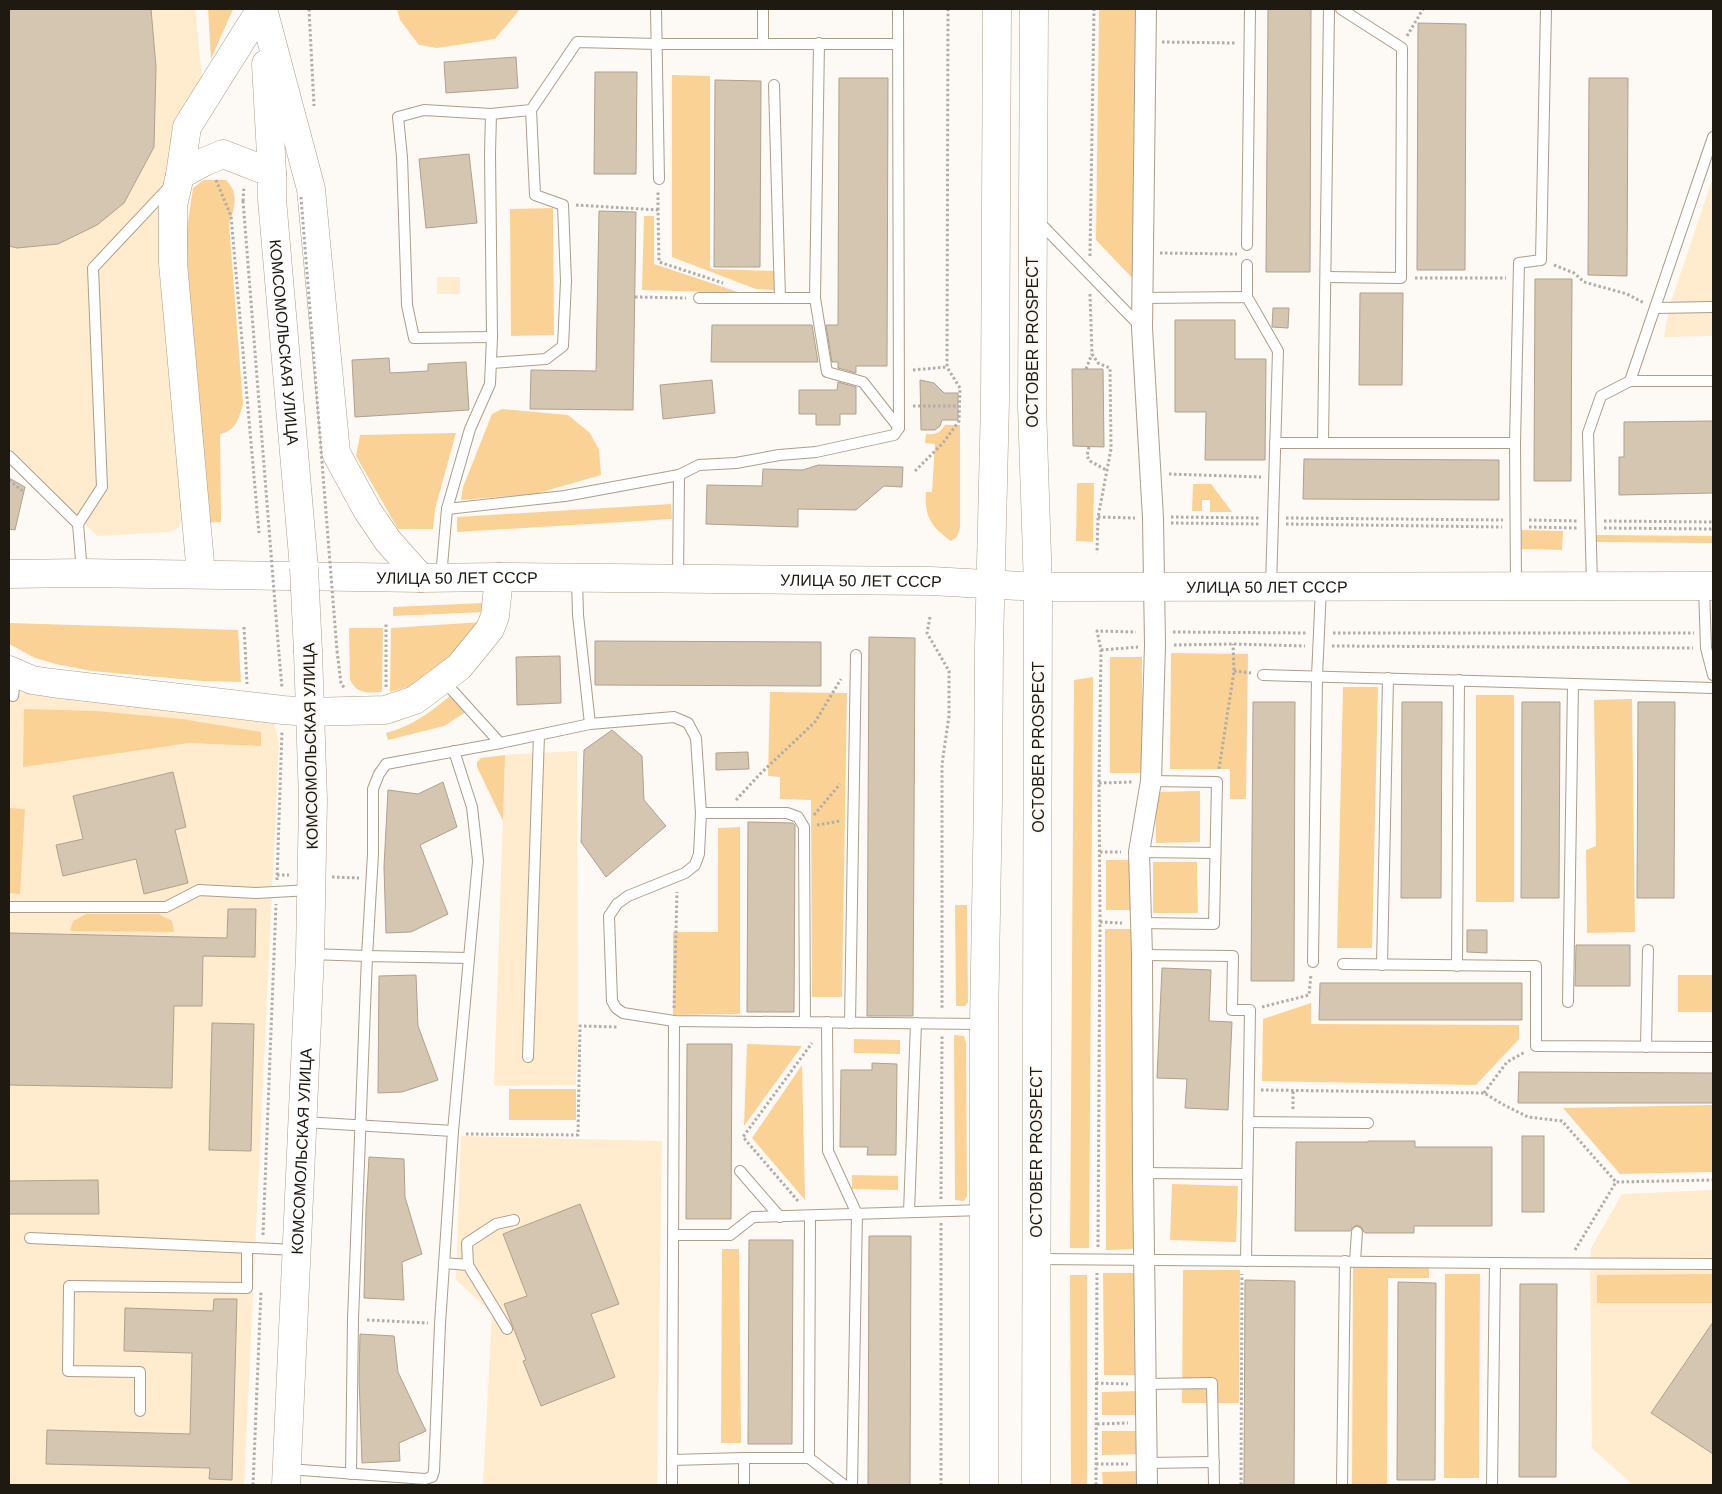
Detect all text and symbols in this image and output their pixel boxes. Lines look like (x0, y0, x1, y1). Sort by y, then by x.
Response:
street label: КОМСОМОЛЬСКАЯ УЛИЦА (267, 239, 301, 446)
street label: OCTOBER PROSPECT (1024, 256, 1041, 428)
street label: УЛИЦА 50 ЛЕТ СССР (376, 569, 538, 587)
street label: УЛИЦА 50 ЛЕТ СССР (780, 572, 942, 591)
street label: УЛИЦА 50 ЛЕТ СССР (1186, 579, 1348, 596)
street label: КОМСОМОЛЬСКАЯ УЛИЦА (300, 642, 321, 849)
street label: OCTOBER PROSPECT (1030, 661, 1047, 833)
street label: КОМСОМОЛЬСКАЯ УЛИЦА (288, 1047, 315, 1255)
street label: OCTOBER PROSPECT (1028, 1066, 1045, 1238)

